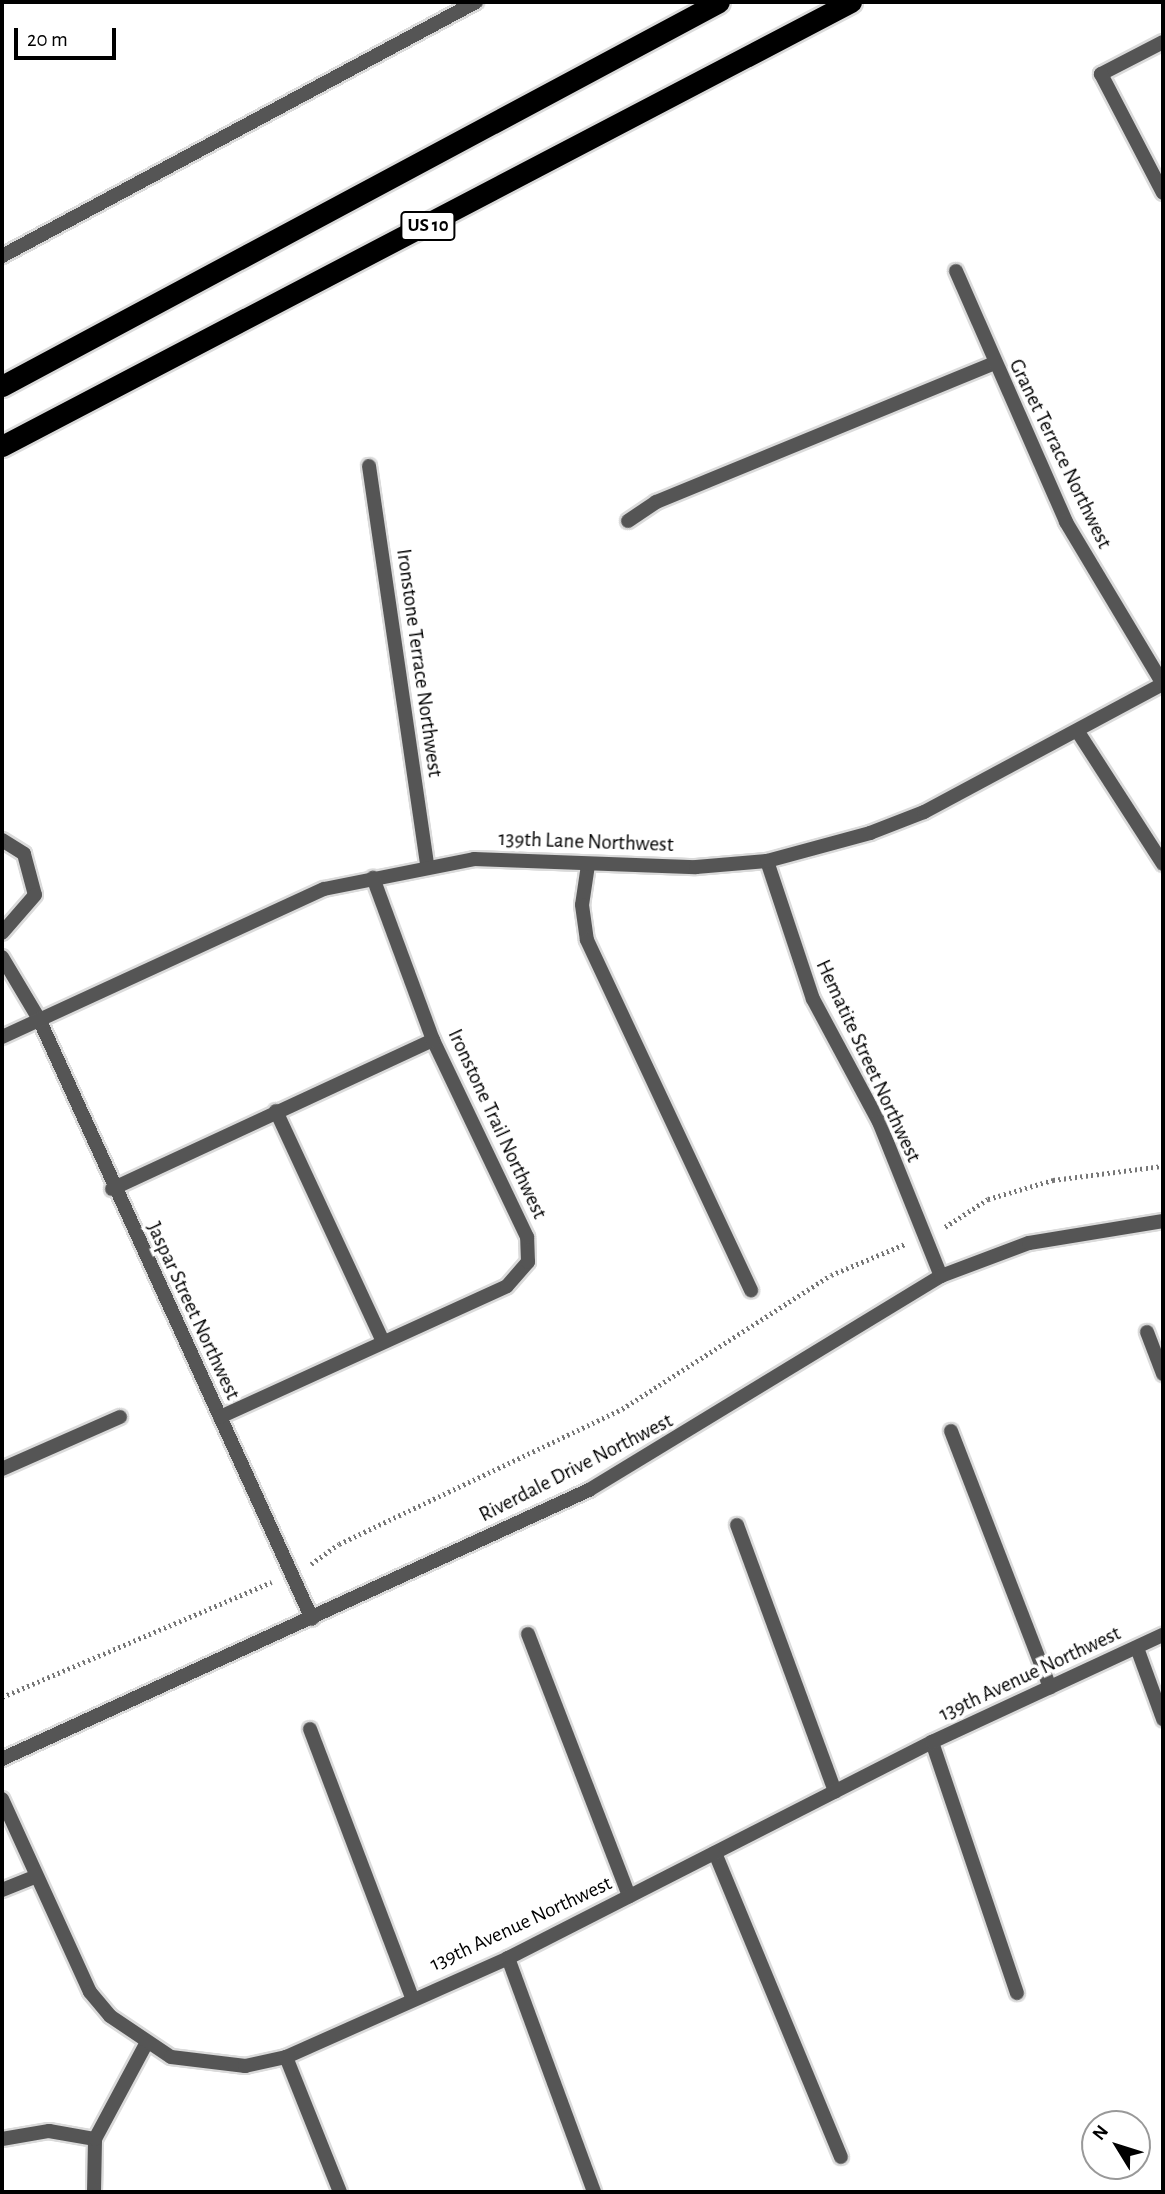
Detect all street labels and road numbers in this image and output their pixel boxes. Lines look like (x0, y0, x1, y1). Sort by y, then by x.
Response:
road number: US 10 (400, 210, 456, 242)
street label: Granet Terrace Northwest (1003, 355, 1117, 553)
street label: Ironstone Terrace Northwest (390, 547, 448, 779)
street label: 139th Lane Northwest (498, 826, 674, 858)
street label: Hematite Street Northwest (810, 956, 926, 1166)
street label: Ironstone Trail Northwest (442, 1025, 552, 1223)
street label: Jaspar Street Northwest (141, 1218, 245, 1404)
street label: Riverdale Drive Northwest (475, 1408, 677, 1528)
street label: 139th Avenue Northwest (935, 1621, 1125, 1727)
street label: 139th Avenue Northwest (426, 1871, 616, 1977)

